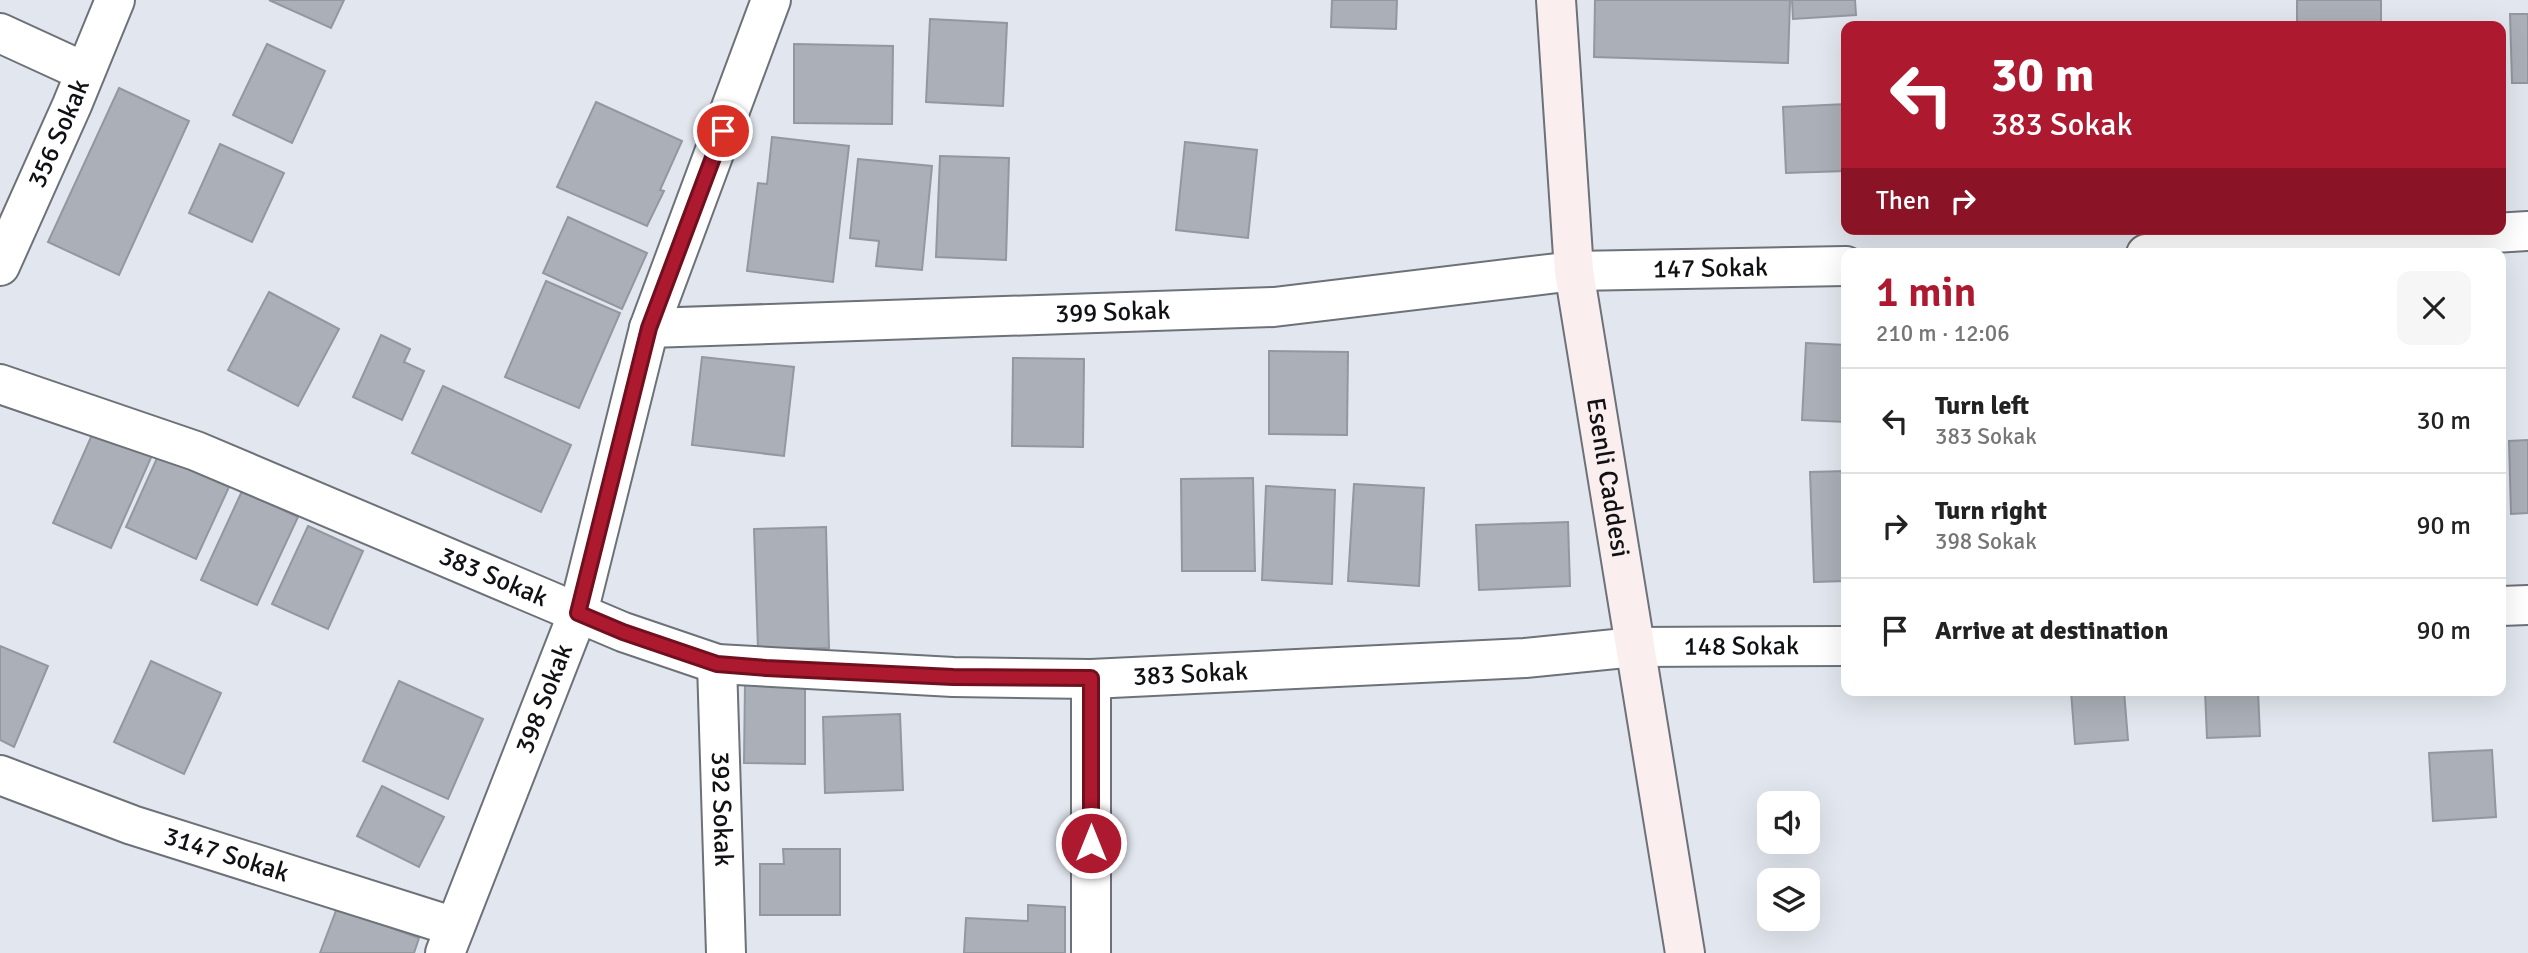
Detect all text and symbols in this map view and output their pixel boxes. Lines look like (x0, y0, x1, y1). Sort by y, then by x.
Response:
text: 30 m (1991, 45, 2094, 105)
icon: left (1876, 49, 1967, 140)
street label: 356 Sokak (21, 75, 97, 193)
pin (693, 101, 753, 161)
text: 383 Sokak (1991, 105, 2133, 144)
icon: arrive (704, 112, 742, 150)
icon: right (1944, 182, 1982, 220)
text: Then (1876, 185, 1930, 217)
street label: 147 Sokak (1653, 251, 1768, 286)
text: 1 min (1876, 267, 1977, 318)
button: close (2397, 271, 2471, 345)
street label: 399 Sokak (1055, 294, 1171, 330)
text: 210 m · 12:06 (1876, 319, 2010, 348)
text: Turn left (1935, 390, 2029, 422)
street label: Esenli Caddesi (1579, 396, 1636, 560)
icon: left (1876, 402, 1914, 440)
text: 30 m (2416, 405, 2471, 437)
text: 383 Sokak (1935, 422, 2037, 451)
text: Turn right (1935, 495, 2047, 527)
icon: right (1876, 507, 1914, 545)
text: 90 m (2416, 510, 2471, 542)
text: 398 Sokak (1935, 527, 2037, 556)
street label: 383 Sokak (434, 540, 553, 614)
icon: arrive (1876, 612, 1914, 650)
text: Arrive at destination (1935, 615, 2168, 647)
text: 90 m (2416, 615, 2471, 647)
street label: 148 Sokak (1684, 630, 1799, 663)
street label: 398 Sokak (509, 639, 580, 758)
street label: 383 Sokak (1132, 655, 1249, 693)
street label: 392 Sokak (704, 751, 739, 867)
map controls (1757, 791, 1820, 931)
button: sound (1757, 791, 1820, 854)
position arrow (1054, 806, 1128, 880)
street label: 3147 Sokak (160, 820, 293, 889)
button: layers (1757, 868, 1820, 931)

